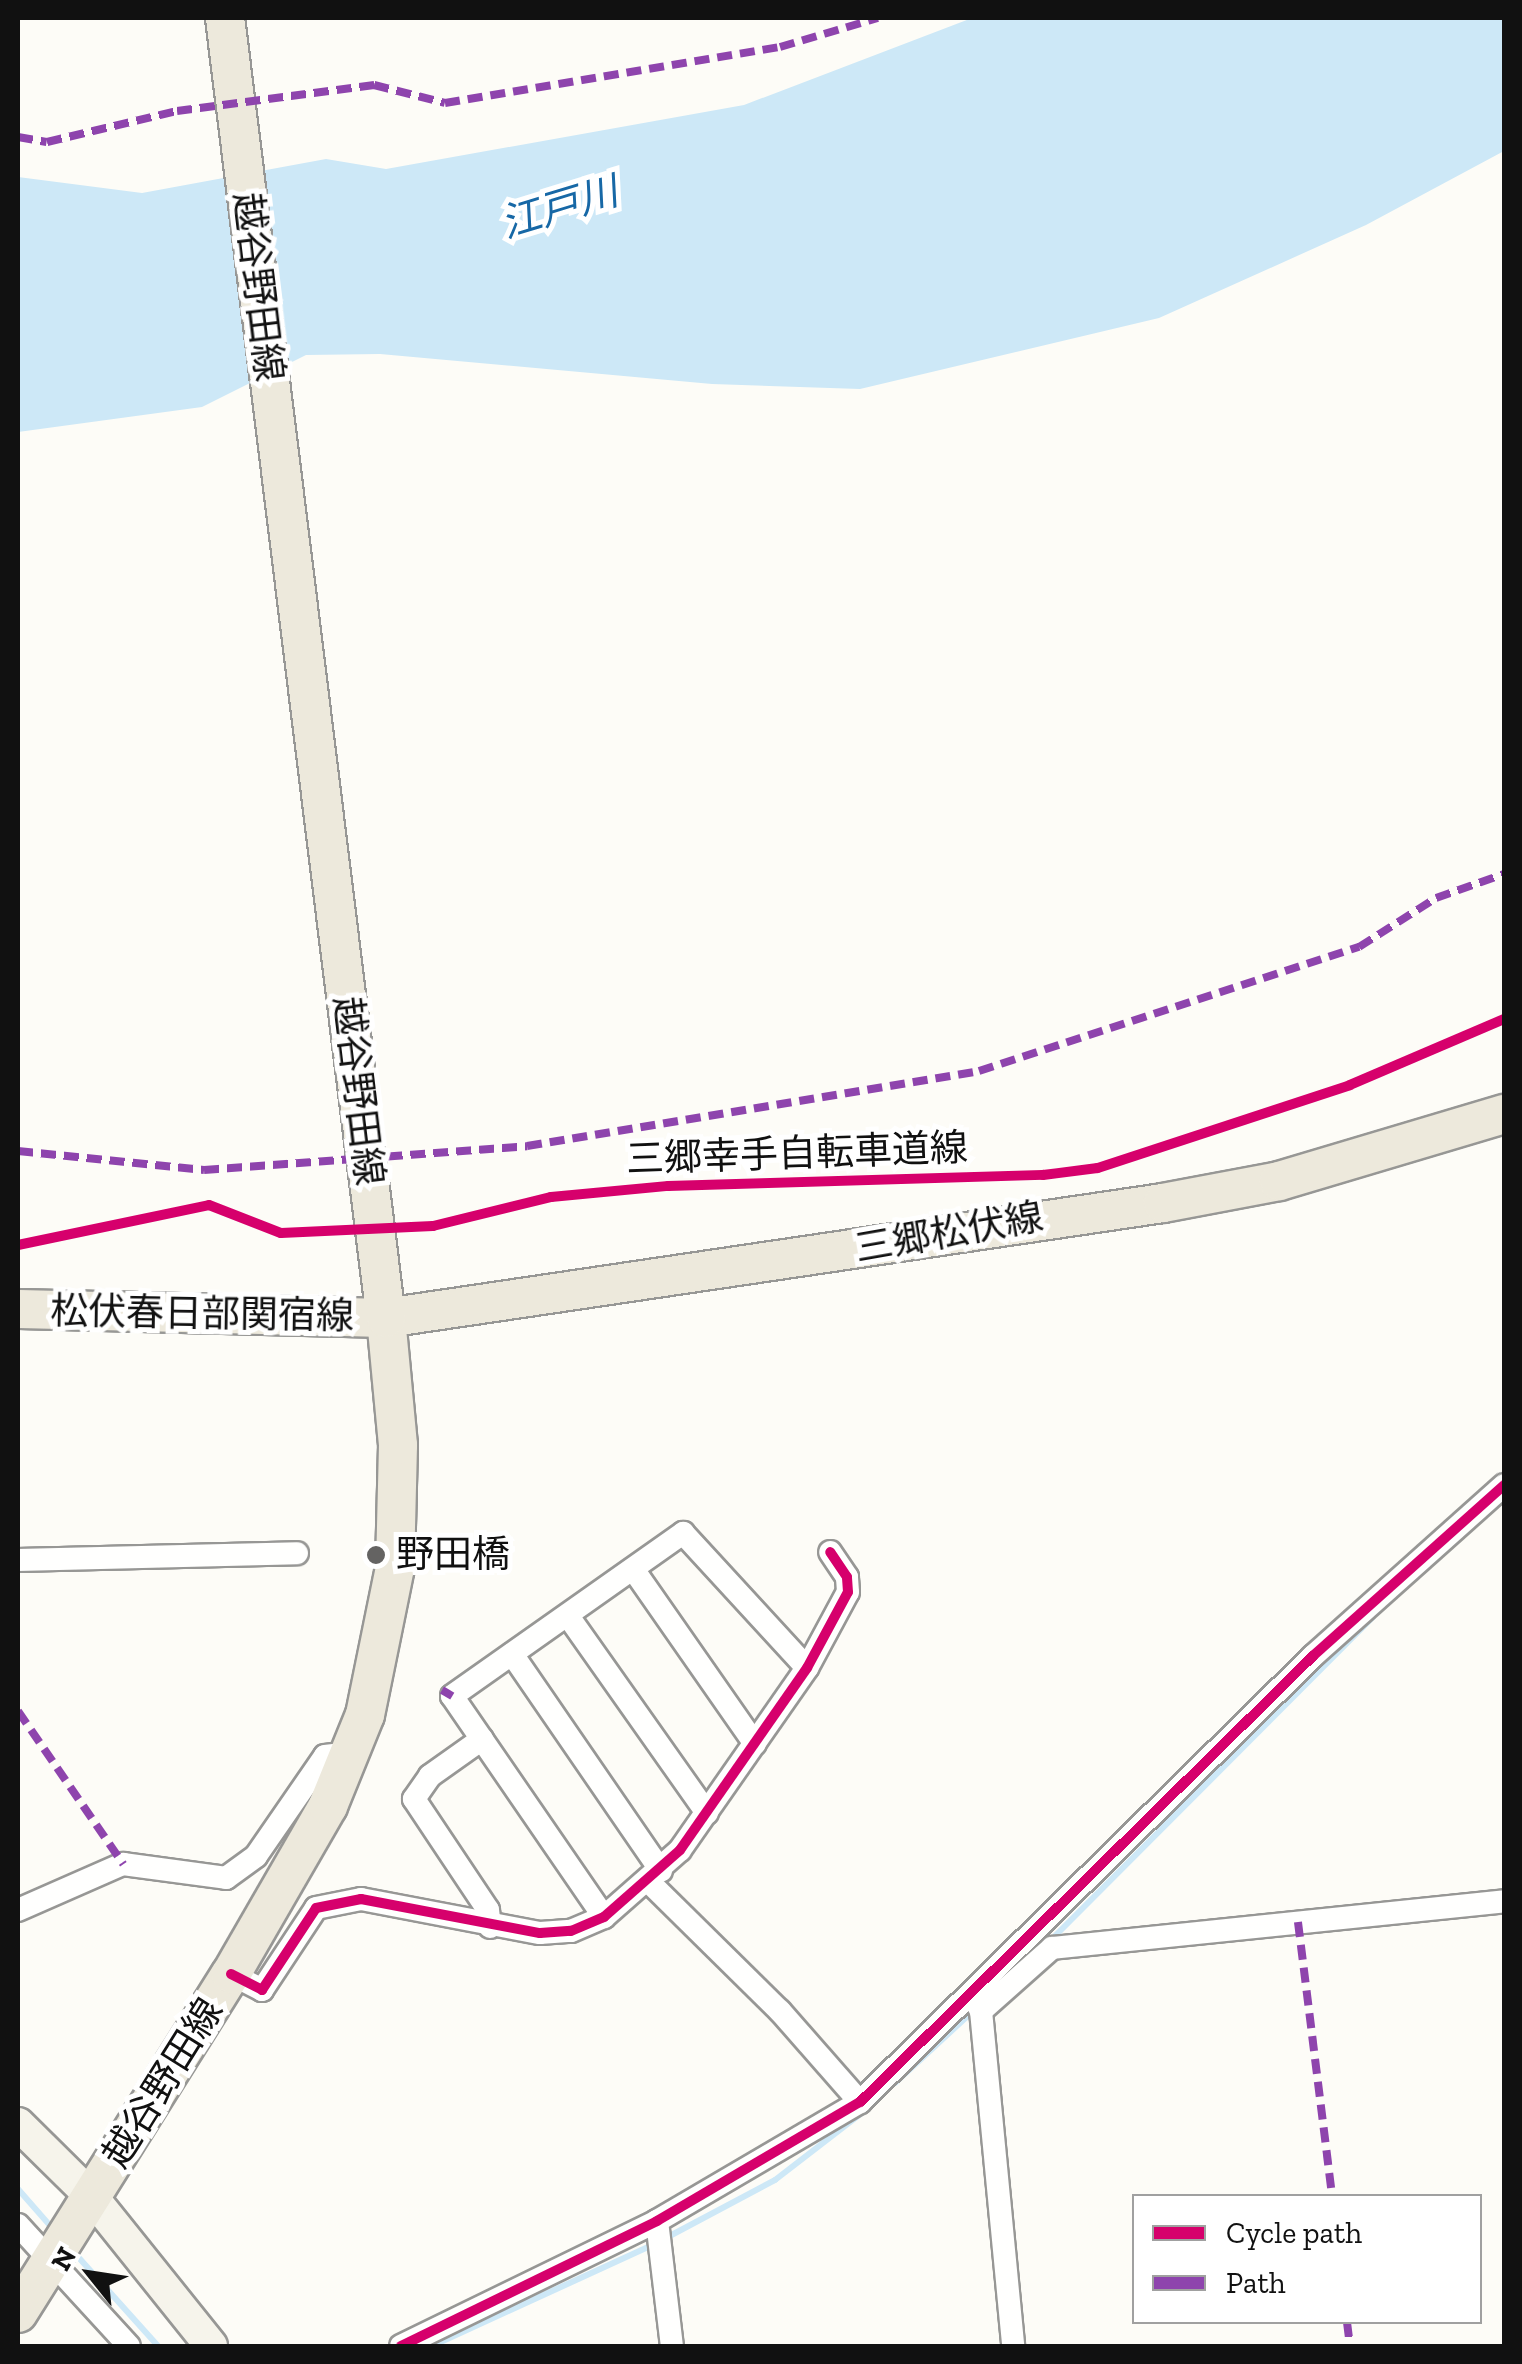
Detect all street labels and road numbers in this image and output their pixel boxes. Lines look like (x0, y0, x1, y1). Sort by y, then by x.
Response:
street label: 越谷野田線 (224, 190, 292, 384)
street label: 越谷野田線 (324, 994, 392, 1188)
street label: 三郷幸手自転車道線 (625, 1125, 969, 1183)
street label: 三郷松伏線 (851, 1194, 1047, 1272)
street label: 松伏春日部関宿線 (50, 1289, 354, 1339)
street label: 越谷野田線 (93, 1990, 233, 2176)

